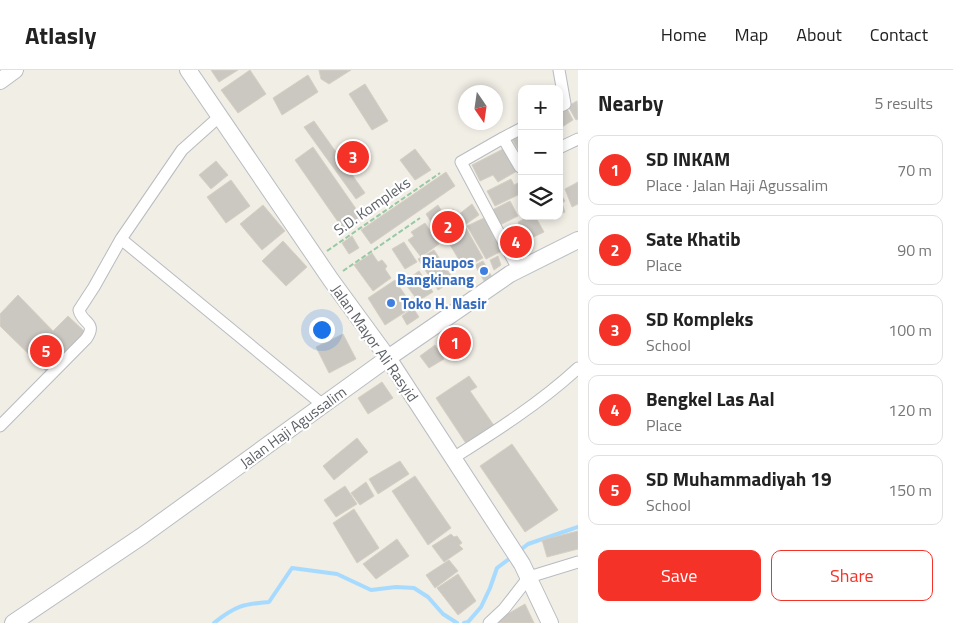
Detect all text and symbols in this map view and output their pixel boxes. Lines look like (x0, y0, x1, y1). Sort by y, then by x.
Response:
text: Atlasly (25, 17, 96, 53)
text: Home (661, 21, 707, 48)
text: Map (735, 21, 768, 48)
text: About (796, 21, 842, 48)
text: Contact (870, 21, 928, 48)
north arrow (458, 85, 503, 130)
map controls (518, 85, 563, 220)
button: + (518, 85, 563, 130)
text: Nearby (598, 87, 663, 119)
text: 5 results (874, 91, 933, 115)
button: − (518, 130, 563, 175)
pin: 3 (337, 138, 369, 176)
text: SD INKAM (646, 144, 730, 173)
text: 1 (611, 158, 619, 182)
text: 70 m (897, 158, 932, 182)
street label: S.D. Kompleks (329, 171, 415, 241)
text: Place · Jalan Haji Agussalim (646, 173, 828, 197)
button: layers (518, 175, 563, 220)
pin: 2 (432, 208, 464, 246)
pin: 4 (500, 223, 532, 261)
text: Sate Khatib (646, 224, 740, 253)
text: 2 (611, 238, 619, 262)
text: 90 m (897, 238, 932, 262)
place label: Riaupos Bangkinang (397, 251, 474, 291)
text: Place (646, 253, 682, 277)
marker: Riaupos Bangkinang (478, 265, 490, 277)
street label: Jalan Mayor Ali Rasyid (326, 280, 424, 406)
place label: Toko H. Nasir (401, 292, 487, 315)
marker: Toko H. Nasir (385, 297, 397, 309)
text: SD Kompleks (646, 304, 754, 333)
your location (309, 317, 335, 343)
text: 3 (611, 318, 619, 342)
text: 100 m (888, 318, 932, 342)
pin: 1 (439, 324, 471, 362)
pin: 5 (30, 332, 62, 370)
text: School (646, 333, 691, 357)
street label: Jalan Haji Agussalim (235, 380, 351, 474)
text: Bengkel Las Aal (646, 384, 775, 413)
text: 4 (611, 398, 619, 422)
text: 120 m (888, 398, 932, 422)
text: Place (646, 413, 682, 437)
text: SD Muhammadiyah 19 (646, 464, 832, 493)
text: 5 (611, 478, 619, 502)
text: 150 m (888, 478, 932, 502)
text: School (646, 493, 691, 517)
button: Save (598, 550, 761, 601)
button: Share (771, 550, 933, 601)

